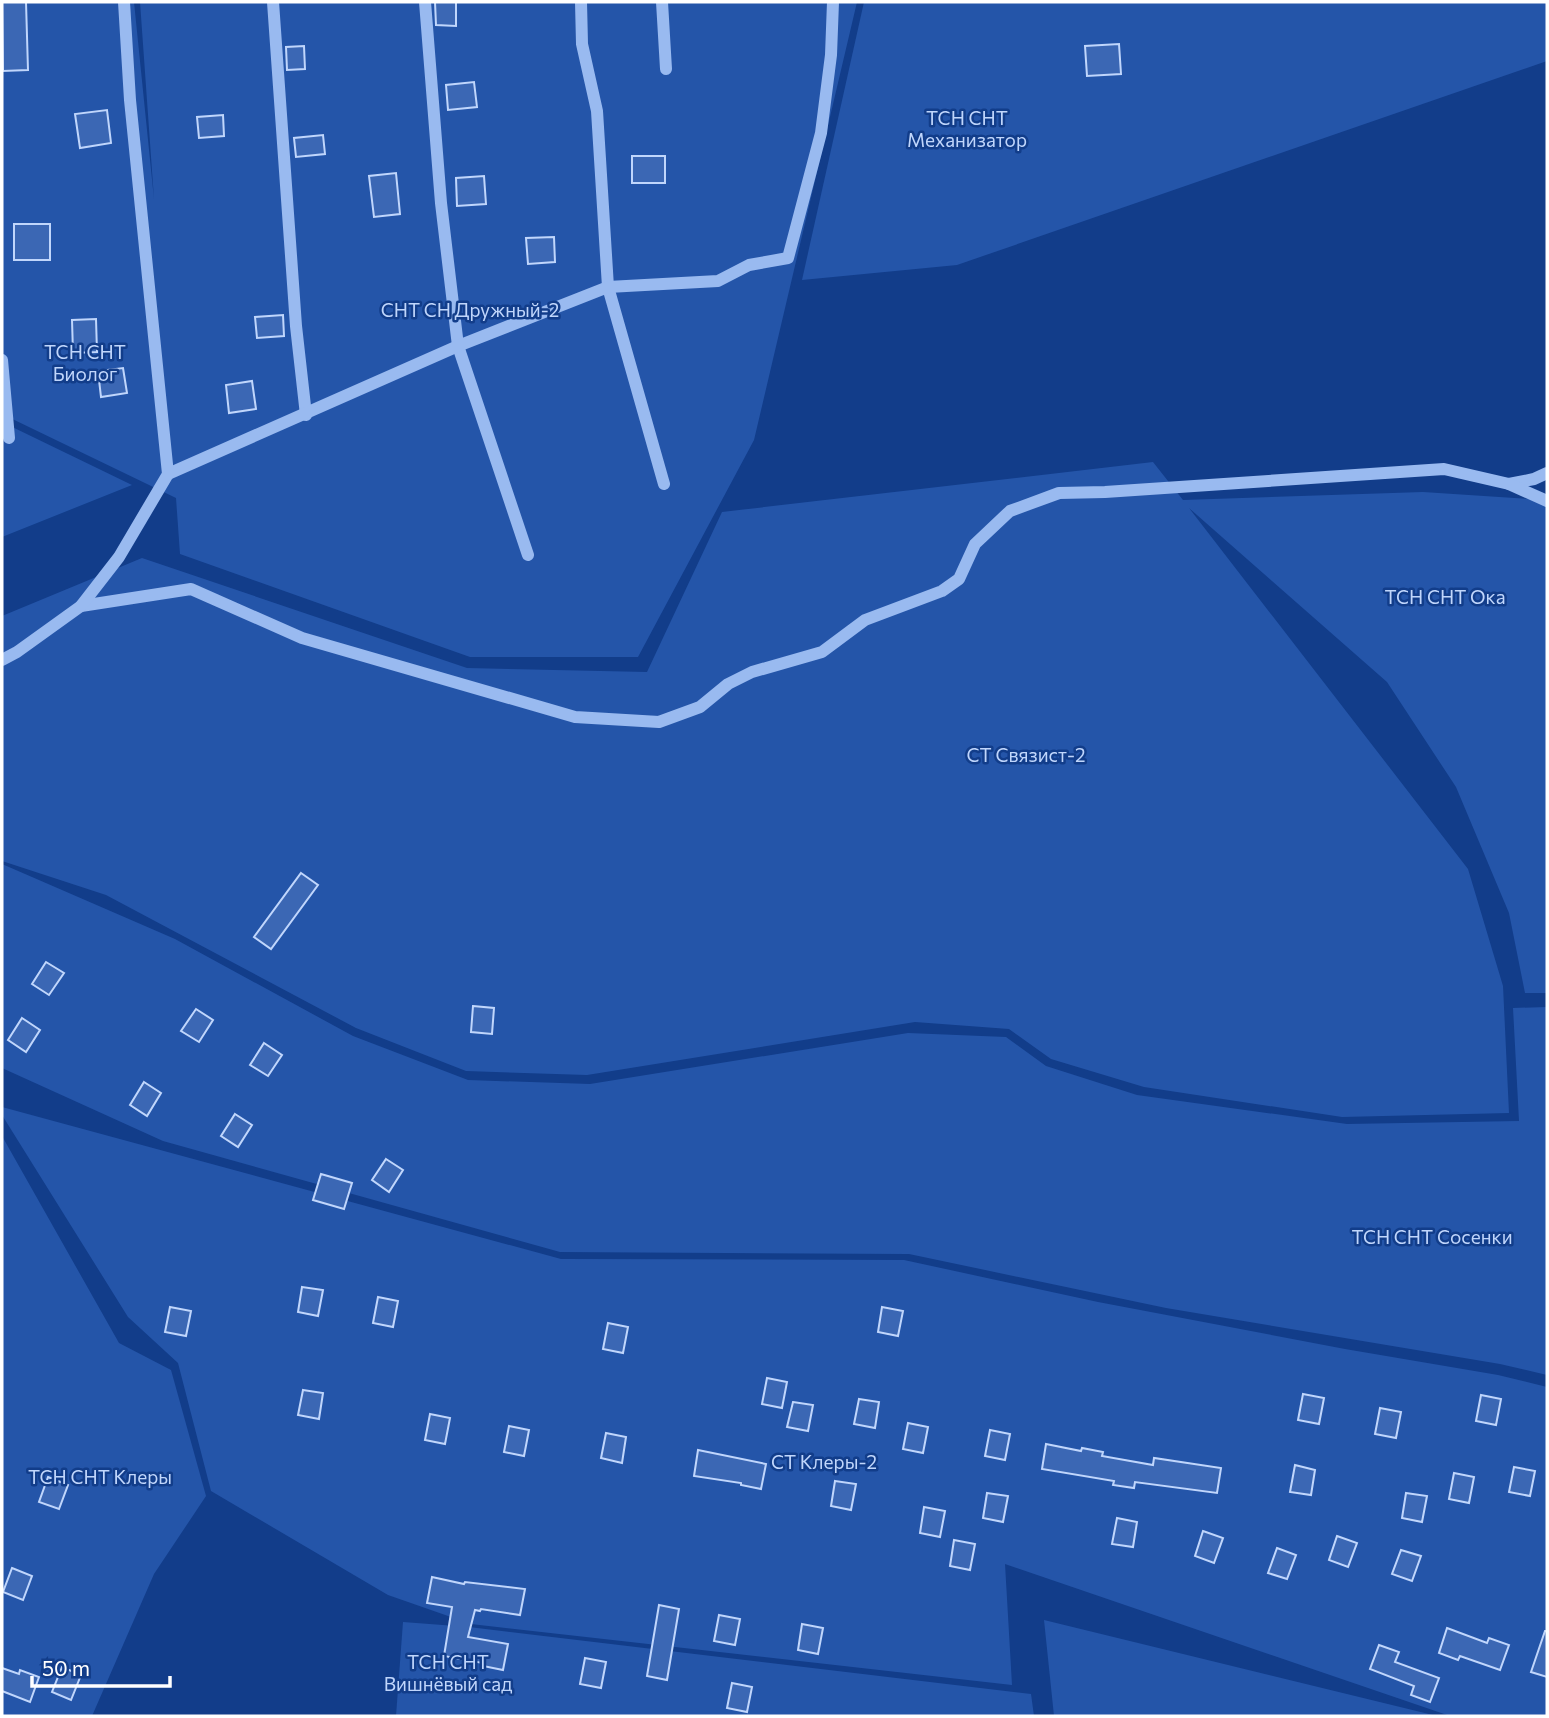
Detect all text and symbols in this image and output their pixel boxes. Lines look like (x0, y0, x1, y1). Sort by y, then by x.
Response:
park label: ТСН СНТ Механизатор (907, 106, 1027, 151)
park label: СНТ СН Дружный-2 (381, 298, 559, 321)
park label: ТСН СНТ Биолог (44, 340, 126, 385)
park label: ТСН СНТ Ока (1384, 585, 1506, 608)
park label: СТ Связист-2 (967, 743, 1085, 766)
park label: ТСН СНТ Сосенки (1351, 1225, 1513, 1248)
park label: СТ Клеры-2 (771, 1450, 877, 1473)
park label: ТСН СНТ Клеры (28, 1465, 172, 1488)
scale bar (32, 1644, 170, 1688)
park label: ТСН СНТ Вишнёвый сад (384, 1650, 512, 1695)
text: 50 m (42, 1655, 90, 1680)

